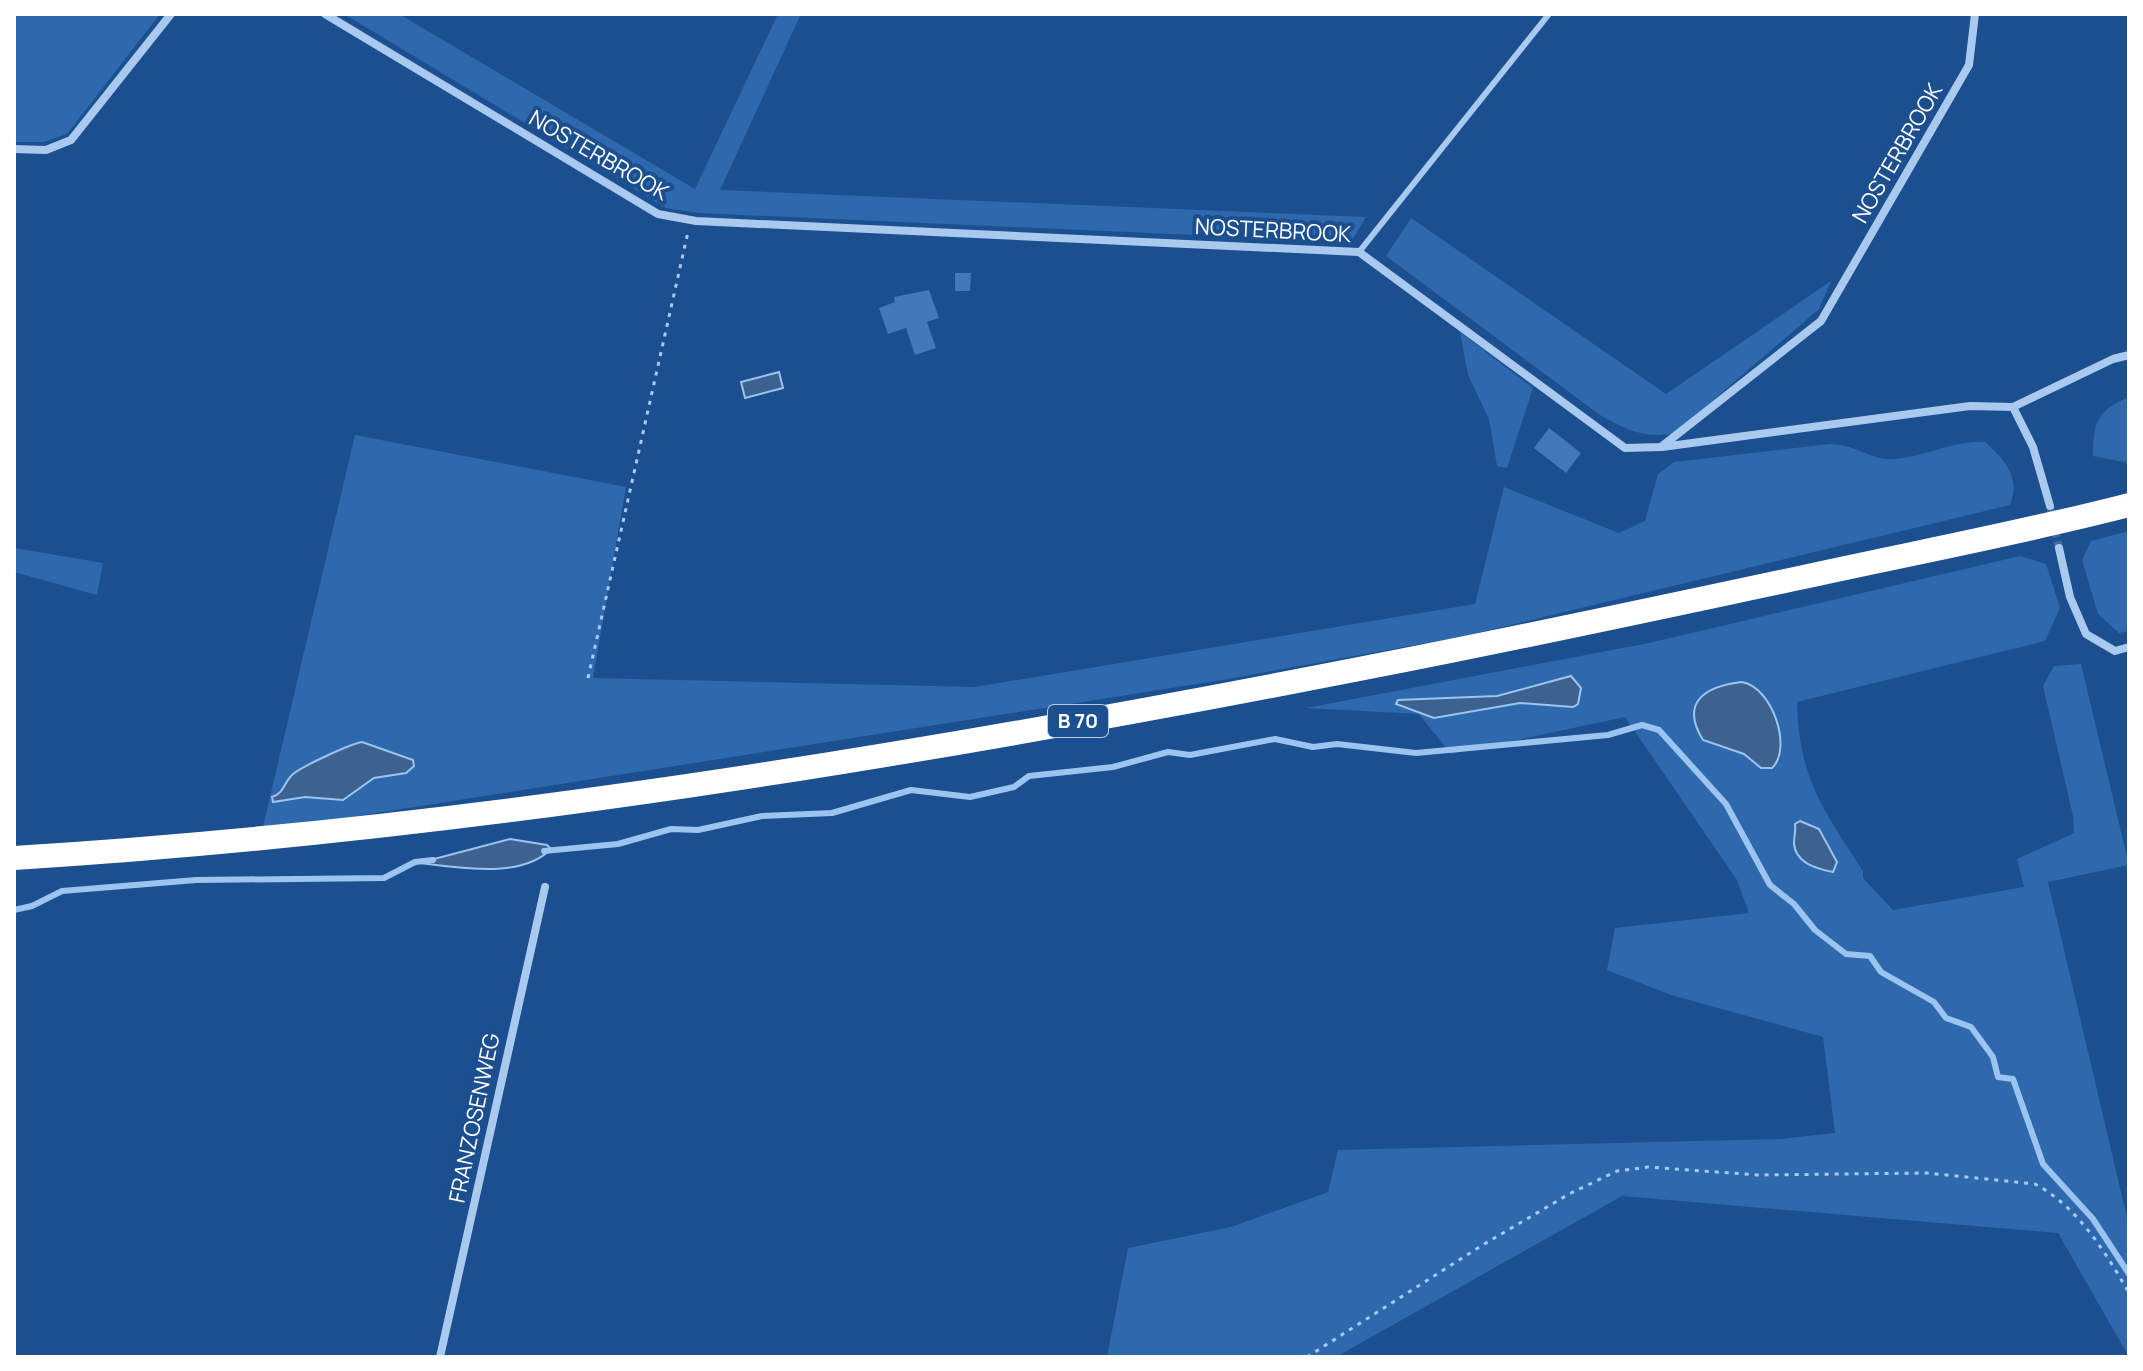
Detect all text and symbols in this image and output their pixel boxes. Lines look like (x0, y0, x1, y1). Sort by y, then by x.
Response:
street label: NOSTERBROOK (1845, 77, 1950, 228)
street label: NOSTERBROOK (524, 103, 675, 208)
street label: NOSTERBROOK (1194, 211, 1353, 249)
road number: B 70 (1048, 705, 1108, 737)
street label: FRANZOSENWEG (441, 1031, 507, 1205)

